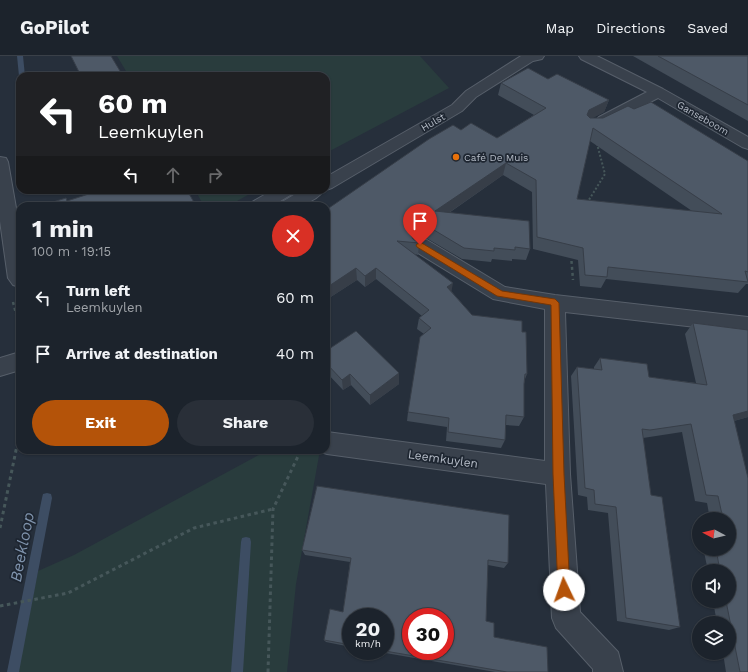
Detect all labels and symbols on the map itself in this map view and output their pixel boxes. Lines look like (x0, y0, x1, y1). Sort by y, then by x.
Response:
street label: Ganseboom (675, 99, 731, 137)
street label: Hulst (419, 110, 448, 133)
marker: Café De Muis (451, 152, 461, 162)
place label: Café De Muis (464, 152, 528, 163)
pin (403, 204, 437, 245)
street label: Leemkuylen (407, 447, 479, 471)
water label: Beekloop (6, 510, 38, 584)
north arrow (692, 512, 736, 556)
position arrow (543, 569, 585, 611)
speed limit sign: 30 (402, 608, 454, 660)

